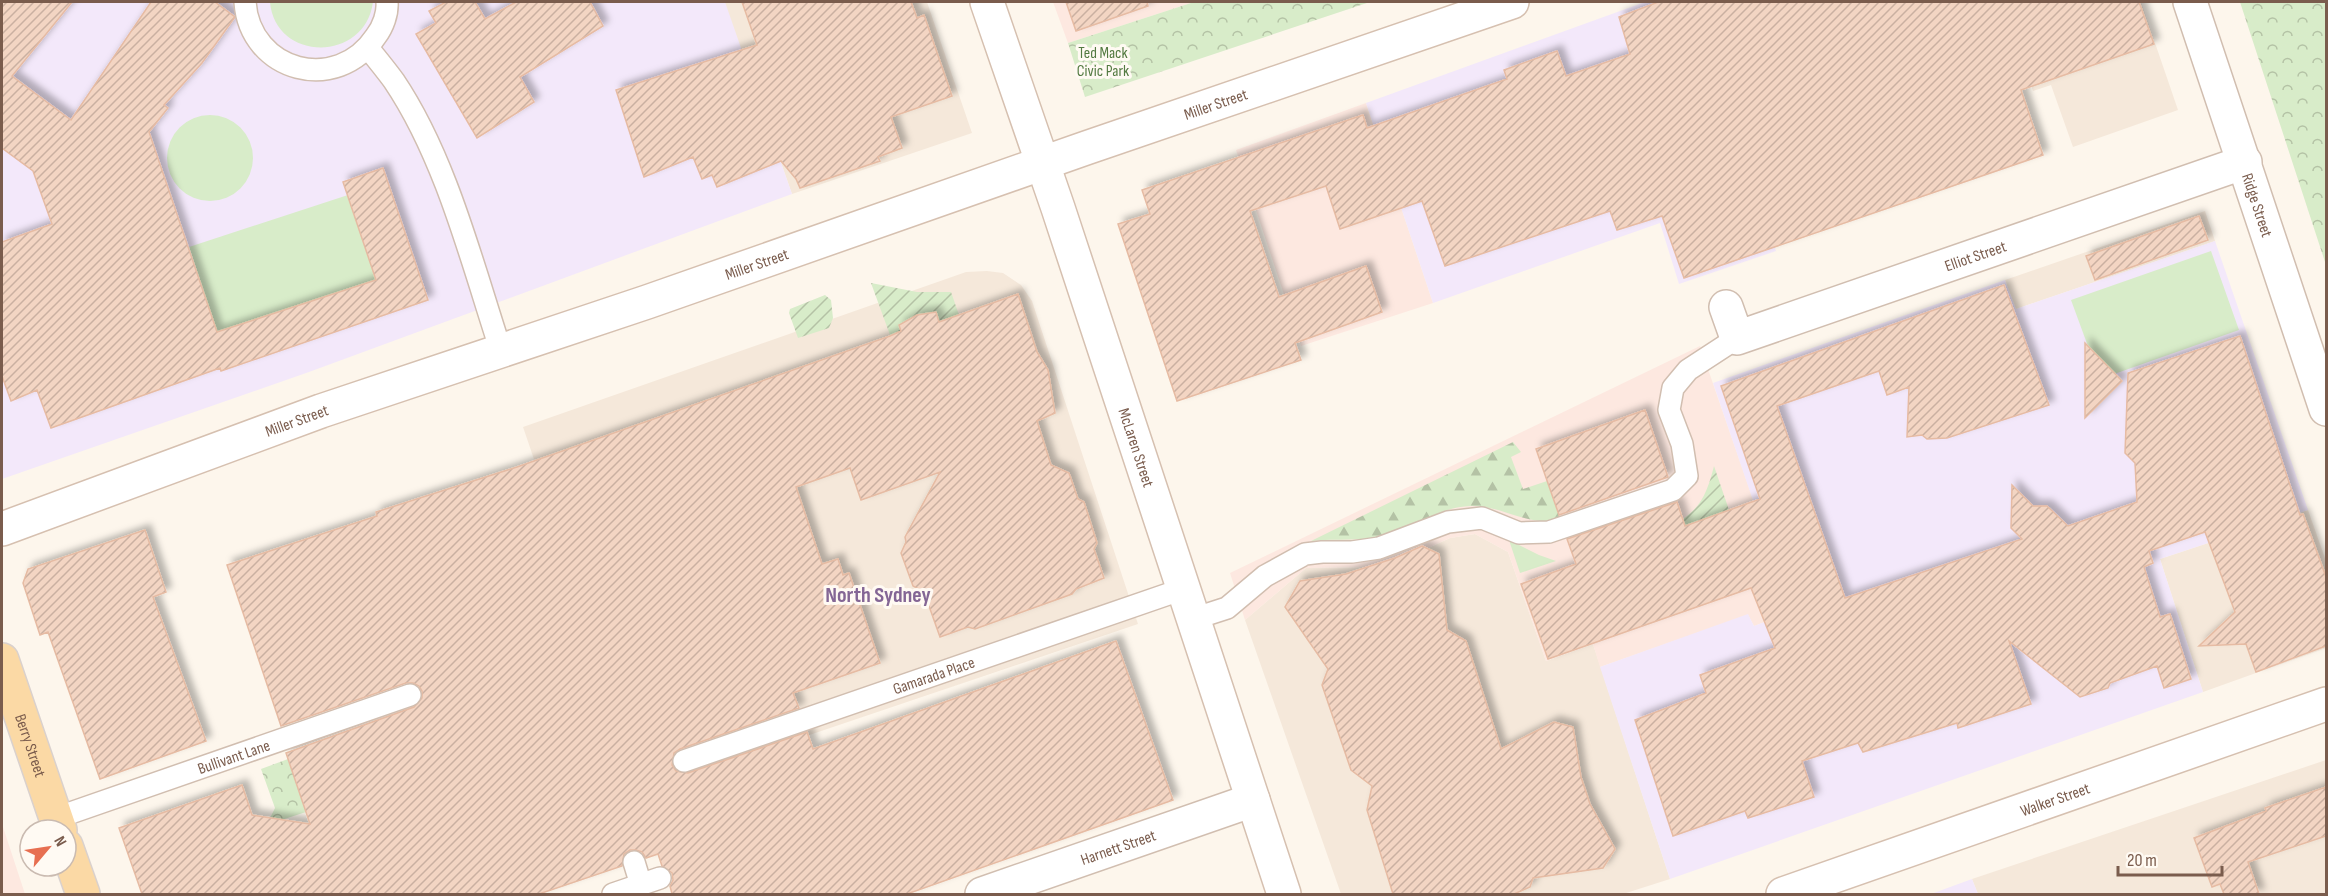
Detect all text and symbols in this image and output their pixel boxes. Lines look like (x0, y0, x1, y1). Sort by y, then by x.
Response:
park label: Ted Mack Civic Park (1077, 44, 1129, 81)
street label: Miller Street (1182, 85, 1250, 125)
street label: Ridge Street (2237, 171, 2276, 240)
street label: Elliot Street (1942, 237, 2009, 276)
street label: Miller Street (723, 245, 791, 285)
street label: Miller Street (263, 401, 331, 442)
street label: McLaren Street (1114, 406, 1157, 490)
district label: North Sydney (825, 582, 931, 609)
street label: Gamarada Place (891, 654, 977, 699)
street label: Berry Street (10, 712, 49, 780)
street label: Bullivant Lane (196, 736, 273, 779)
street label: Walker Street (2018, 779, 2093, 821)
north arrow (18, 818, 78, 878)
street label: Harnett Street (1078, 826, 1159, 870)
text: N (49, 833, 70, 850)
scale bar (2118, 839, 2222, 877)
text: 20 m (2127, 850, 2157, 871)

